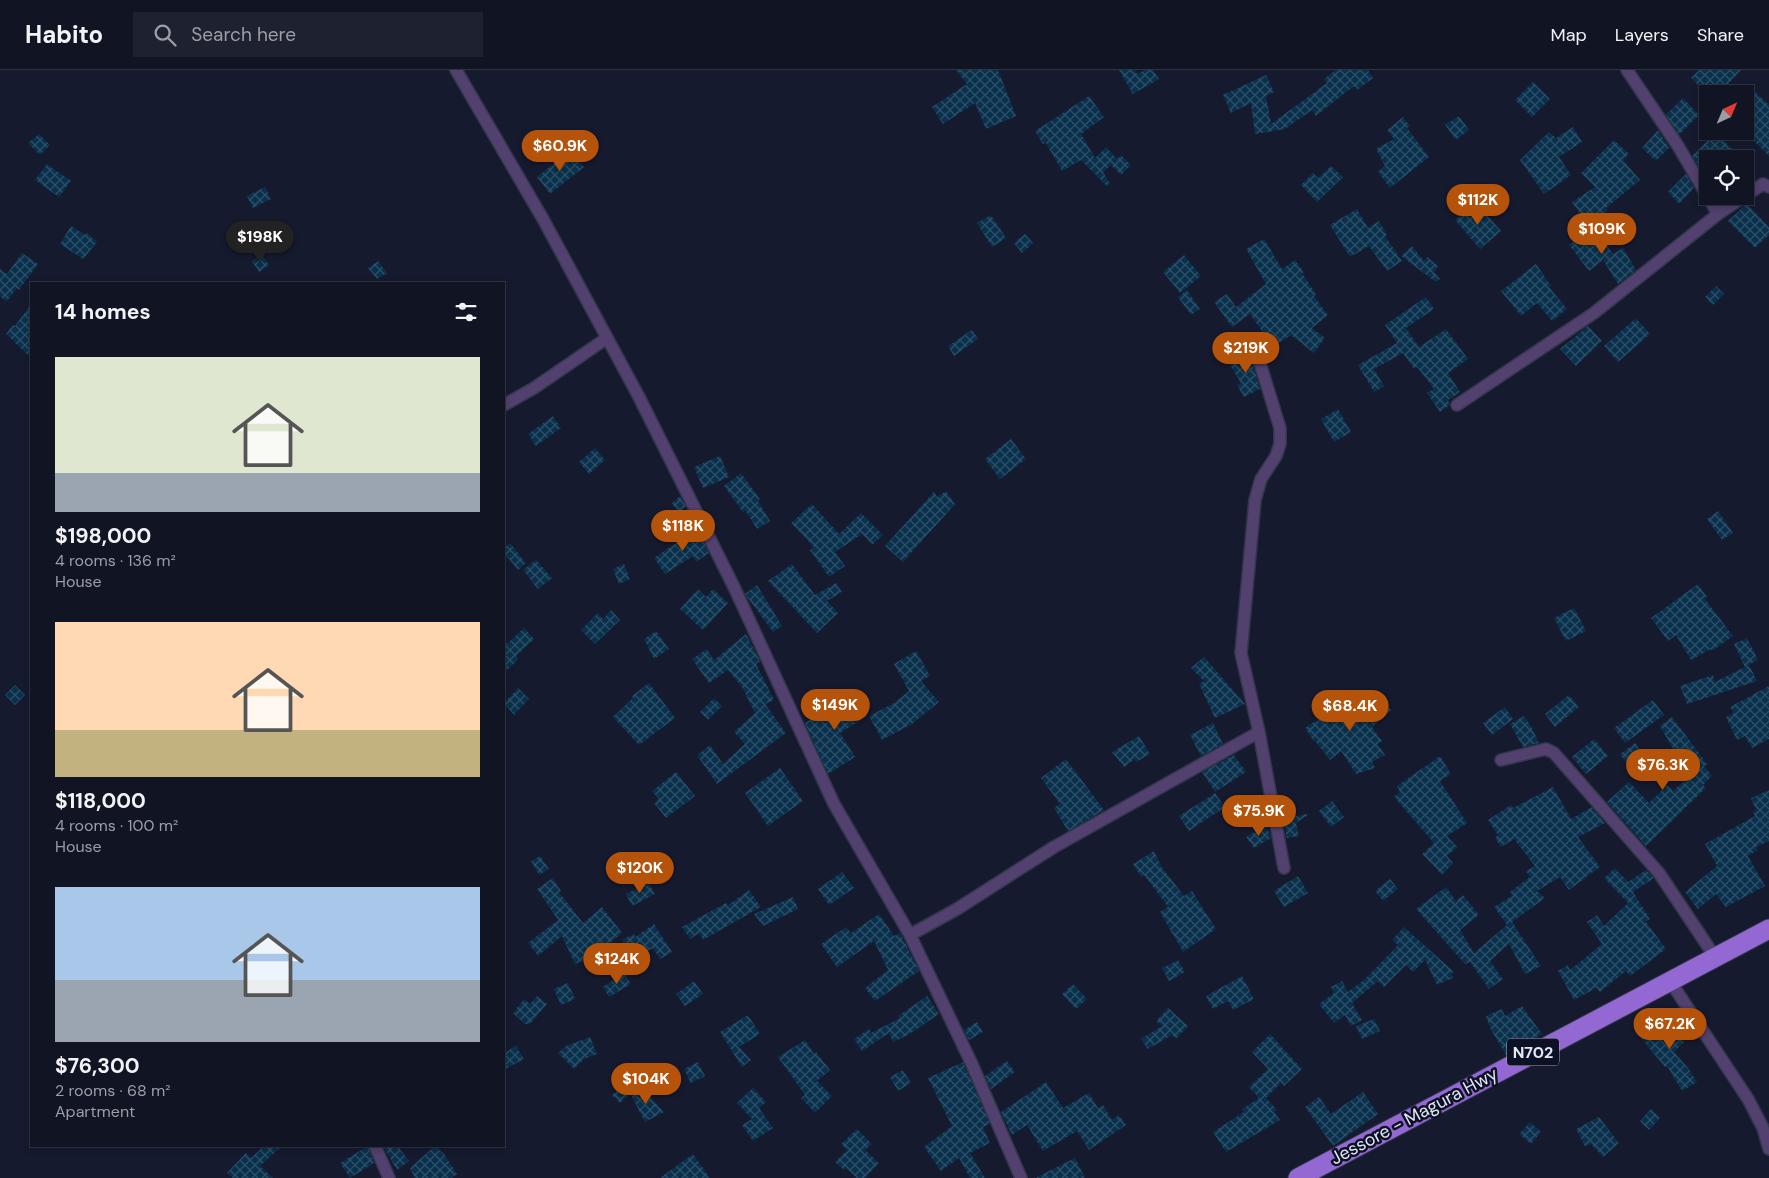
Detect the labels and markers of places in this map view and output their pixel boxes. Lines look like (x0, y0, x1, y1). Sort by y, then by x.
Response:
pin: $60.9K (519, 129, 601, 172)
pin: $112K (1443, 184, 1513, 226)
pin: $109K (1567, 212, 1637, 255)
pin: $198K (225, 220, 295, 263)
pin: $219K (1211, 332, 1281, 374)
pin: $118K (648, 510, 718, 552)
pin: $149K (800, 688, 870, 731)
pin: $68.4K (1309, 690, 1391, 732)
pin: $76.3K (1622, 748, 1704, 791)
pin: $75.9K (1218, 794, 1300, 837)
pin: $120K (605, 852, 675, 894)
pin: $124K (582, 942, 652, 985)
pin: $67.2K (1629, 1008, 1711, 1050)
pin: $104K (611, 1062, 681, 1105)

